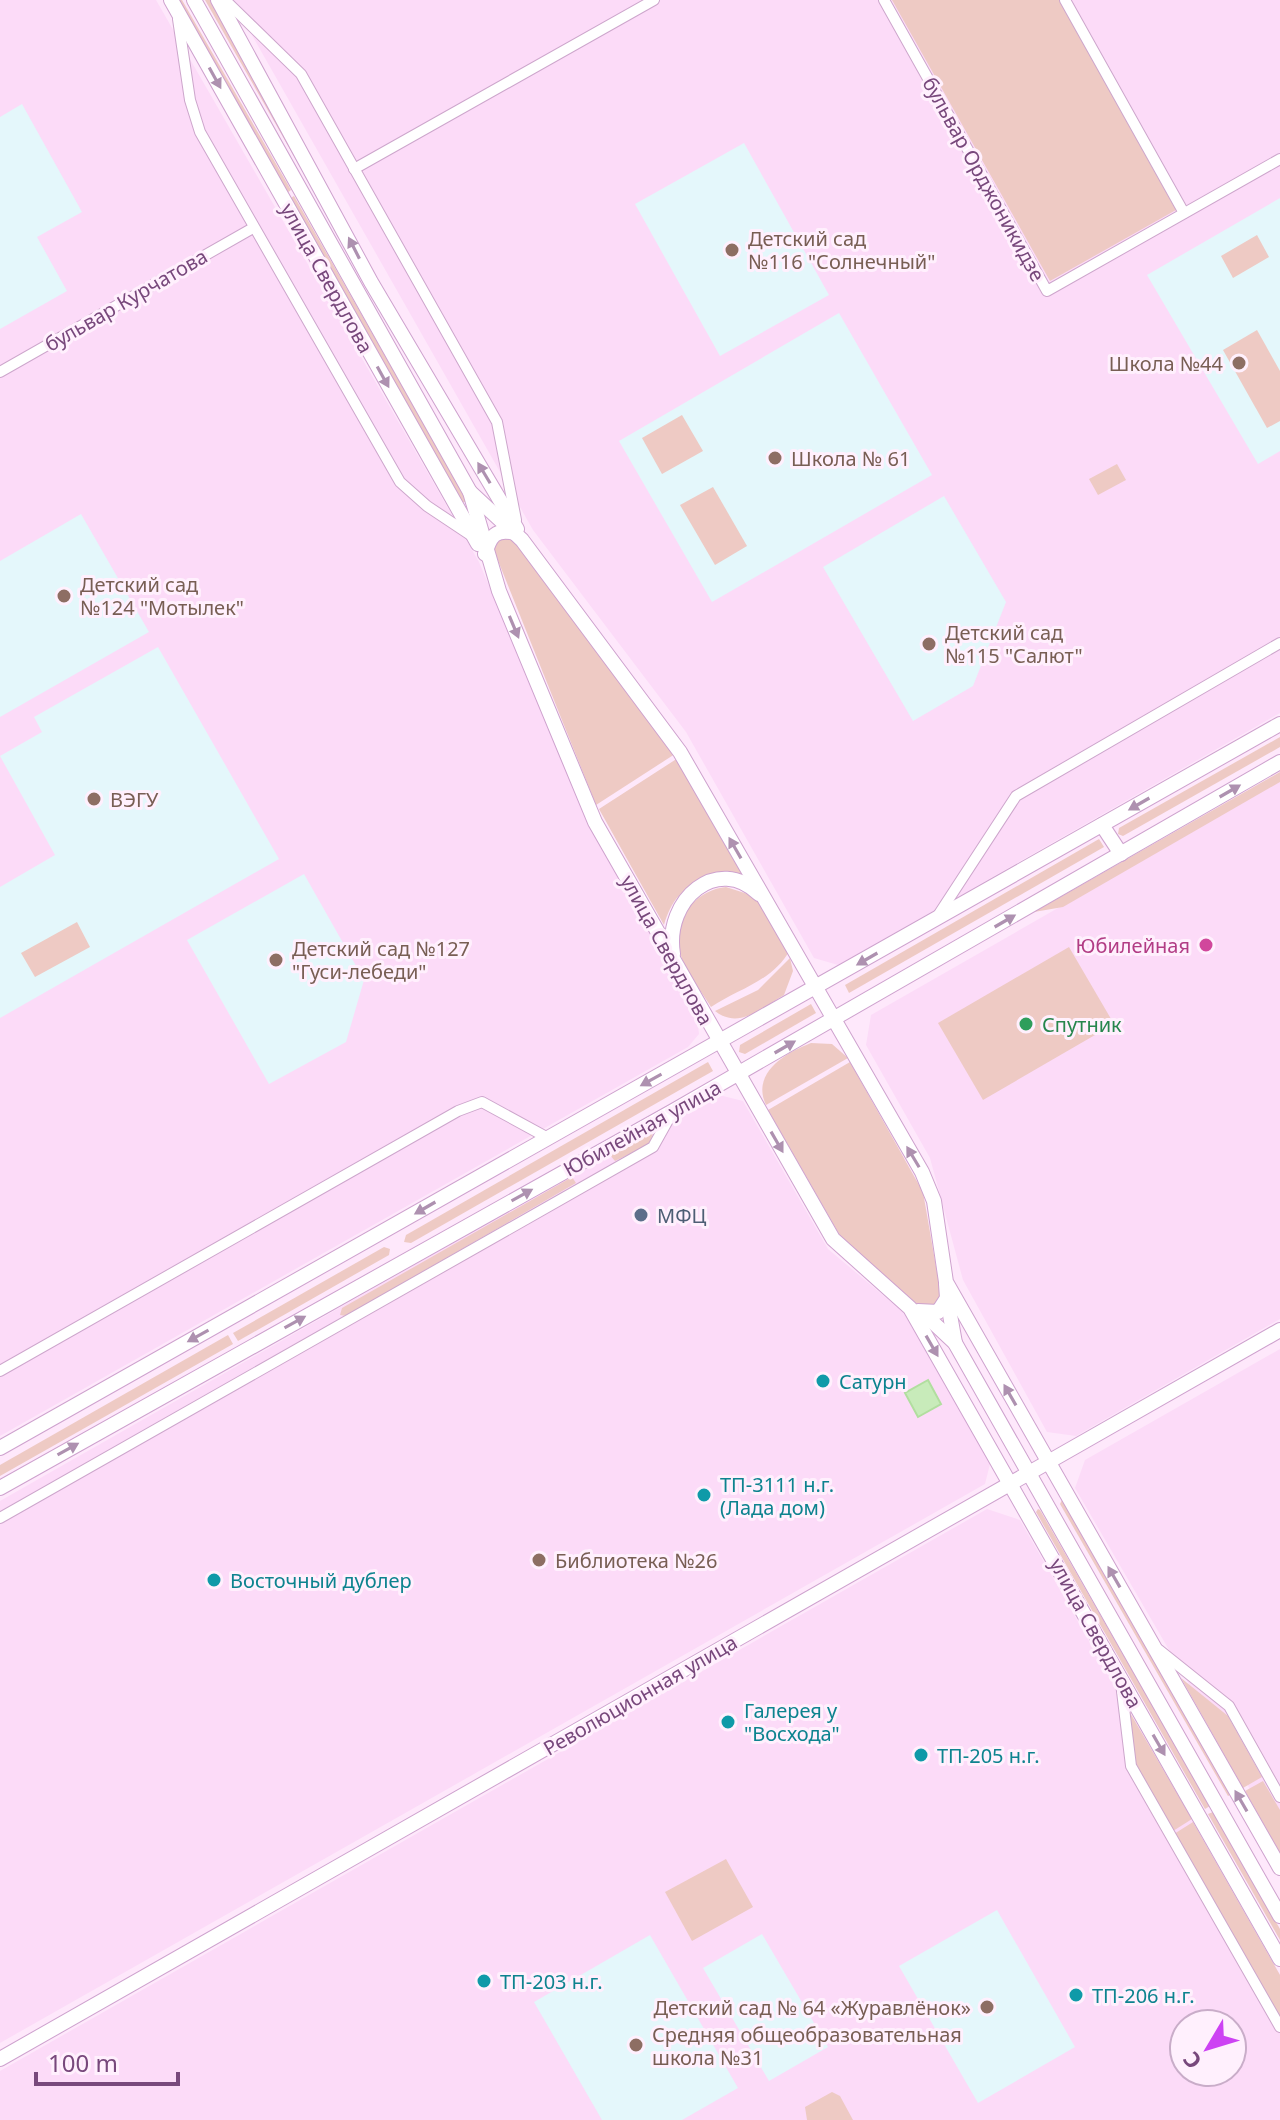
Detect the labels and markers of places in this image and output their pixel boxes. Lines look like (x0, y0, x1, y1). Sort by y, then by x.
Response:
place label: Детский сад №116 "Солнечный" (748, 225, 935, 275)
marker: Детский сад №116 "Солнечный" (723, 241, 741, 259)
place label: Школа №44 (1109, 350, 1224, 377)
marker: Школа №44 (1230, 354, 1248, 372)
place label: Школа № 61 (791, 445, 910, 472)
marker: Школа № 61 (766, 449, 784, 467)
place label: Детский сад №124 "Мотылек" (80, 571, 244, 621)
marker: Детский сад №124 "Мотылек" (55, 587, 73, 605)
place label: Детский сад №115 "Салют" (945, 619, 1083, 669)
marker: Детский сад №115 "Салют" (920, 635, 938, 653)
place label: ВЭГУ (110, 786, 159, 813)
marker: ВЭГУ (85, 790, 103, 808)
place label: Юбилейная (1076, 932, 1190, 959)
place label: Детский сад №127 "Гуси-лебеди" (292, 935, 470, 985)
marker: Юбилейная (1197, 936, 1215, 954)
marker: Детский сад №127 "Гуси-лебеди" (267, 951, 285, 969)
place label: Спутник (1042, 1011, 1122, 1038)
marker: Спутник (1017, 1015, 1035, 1033)
place label: МФЦ (657, 1202, 706, 1229)
marker: МФЦ (632, 1206, 650, 1224)
place label: Сатурн (839, 1368, 907, 1395)
marker: Сатурн (814, 1372, 832, 1390)
place label: ТП-3111 н.г. (Лада дом) (720, 1471, 834, 1521)
marker: ТП-3111 н.г. (Лада дом) (695, 1486, 713, 1504)
place label: Библиотека №26 (555, 1547, 717, 1574)
marker: Библиотека №26 (530, 1551, 548, 1569)
place label: Восточный дублер (230, 1567, 412, 1594)
marker: Восточный дублер (205, 1571, 223, 1589)
place label: Галерея у "Восхода" (744, 1697, 840, 1747)
marker: Галерея у "Восхода" (719, 1713, 737, 1731)
place label: ТП-205 н.г. (937, 1742, 1040, 1769)
marker: ТП-205 н.г. (912, 1746, 930, 1764)
place label: ТП-203 н.г. (500, 1968, 603, 1995)
marker: ТП-203 н.г. (475, 1972, 493, 1990)
place label: ТП-206 н.г. (1092, 1982, 1195, 2009)
marker: ТП-206 н.г. (1067, 1986, 1085, 2004)
place label: Детский сад № 64 «Журавлёнок» (653, 1994, 971, 2021)
marker: Детский сад № 64 «Журавлёнок» (978, 1998, 996, 2016)
place label: Средняя общеобразовательная школа №31 (652, 2021, 962, 2071)
marker: Средняя общеобразовательная школа №31 (627, 2036, 645, 2054)

